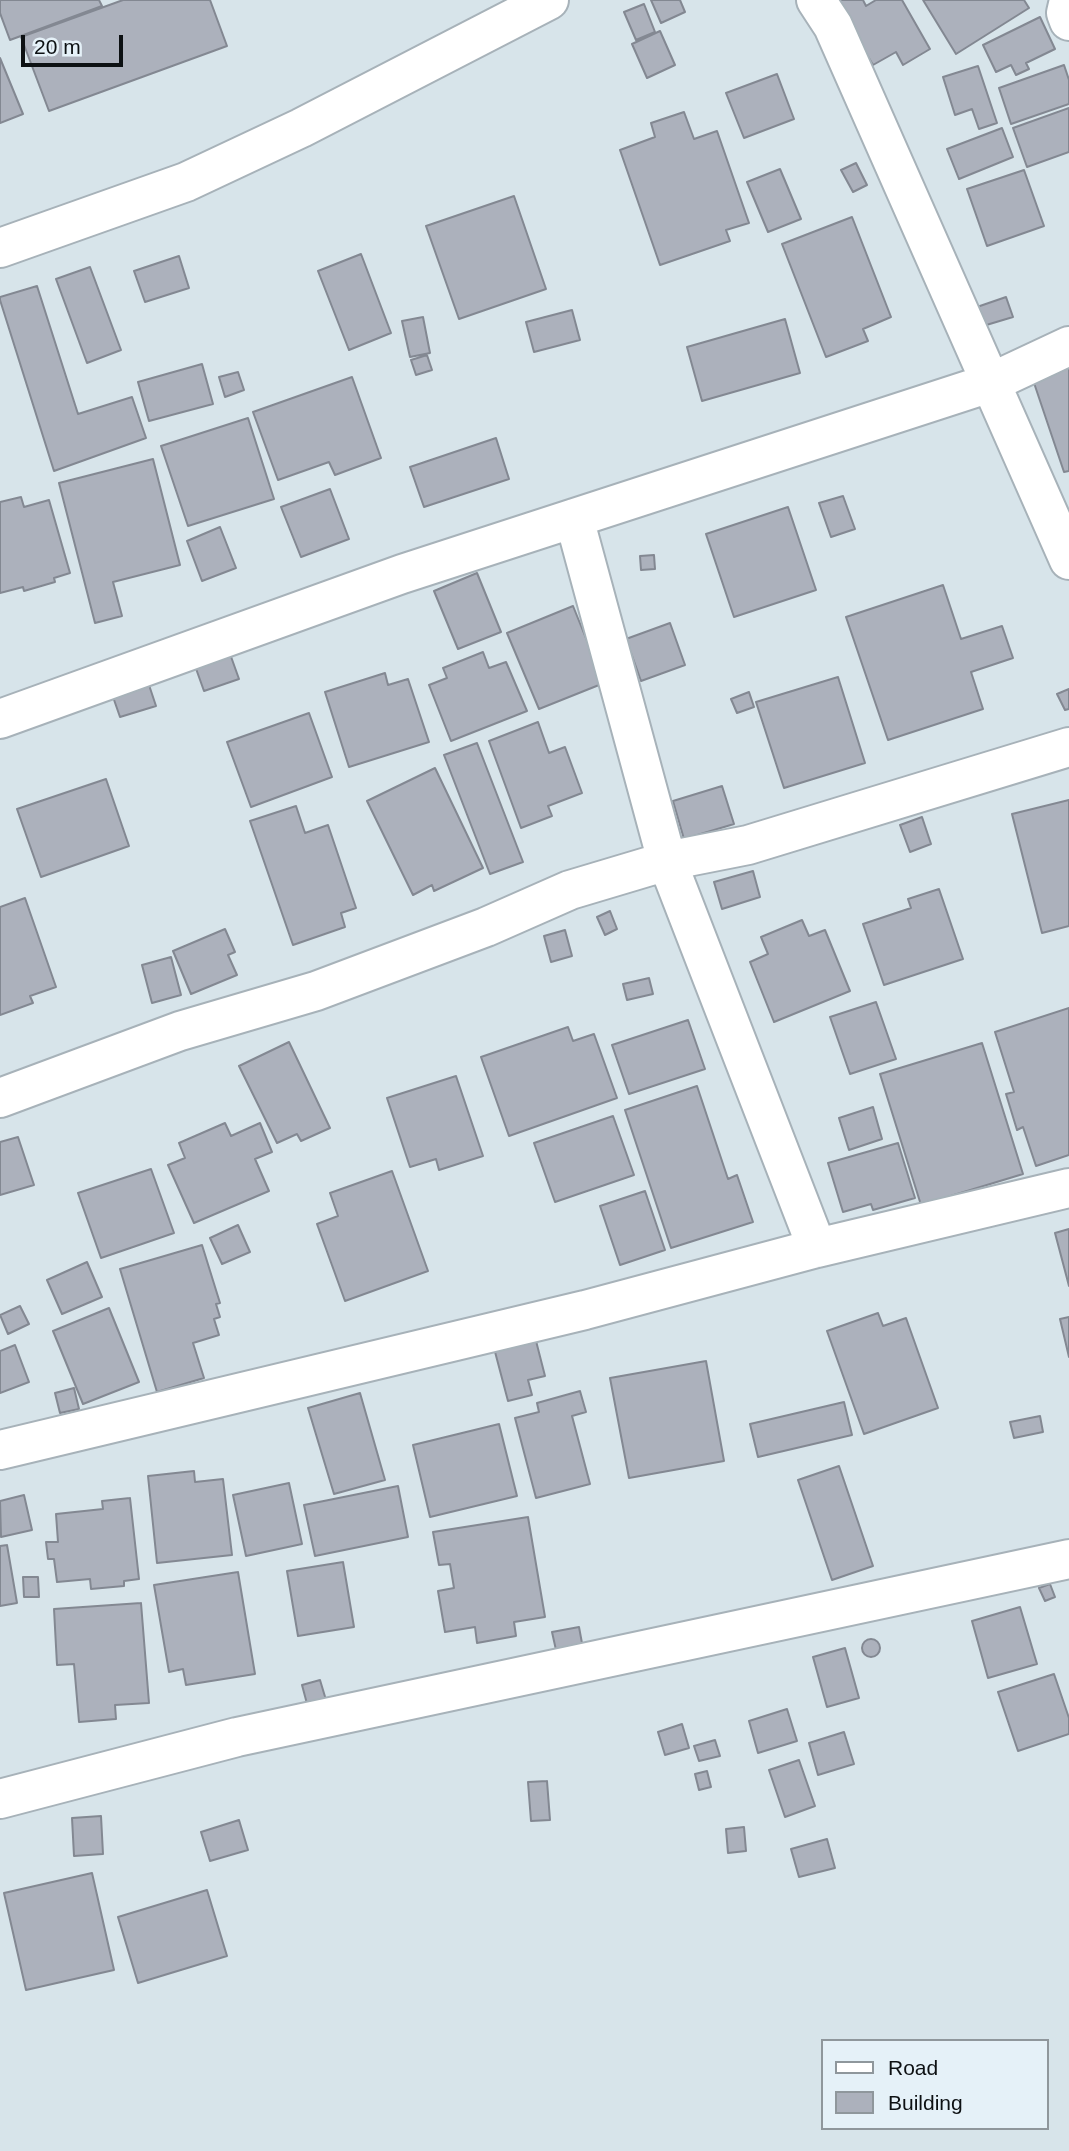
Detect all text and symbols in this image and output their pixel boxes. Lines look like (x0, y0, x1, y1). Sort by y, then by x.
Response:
scale bar (24, 21, 126, 65)
text: 20 m (34, 35, 81, 58)
legend (820, 2039, 1048, 2130)
text: Road (888, 2056, 938, 2079)
text: Building (888, 2091, 963, 2114)

